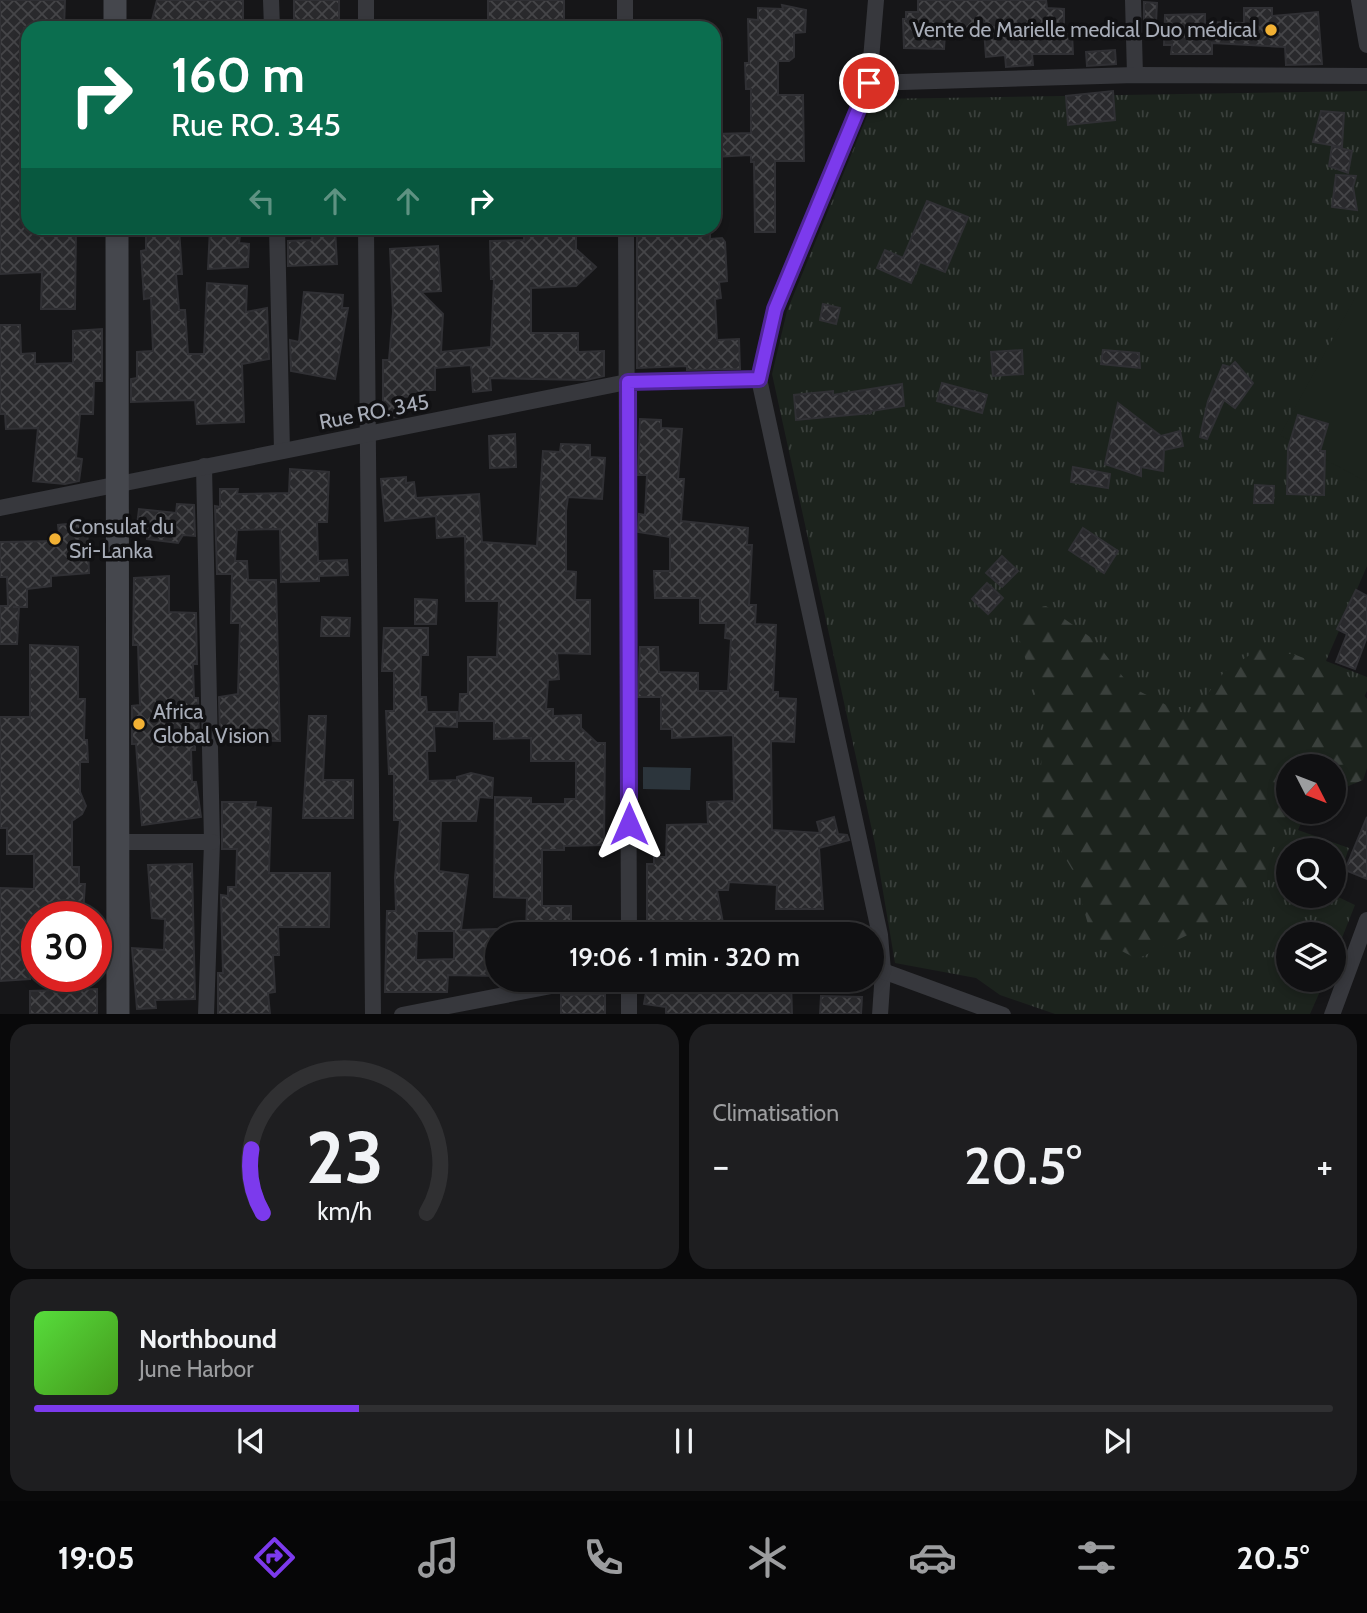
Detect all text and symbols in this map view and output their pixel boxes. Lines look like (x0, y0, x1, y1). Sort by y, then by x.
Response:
place label: Vente de Marielle medical Duo médical (913, 17, 1257, 42)
marker: Vente de Marielle medical Duo médical (1263, 22, 1279, 38)
text: 160 m (171, 45, 305, 104)
icon: right (56, 49, 147, 140)
pin (839, 53, 899, 113)
icon: arrive (850, 64, 888, 102)
text: Rue RO. 345 (171, 105, 341, 144)
icon: left (243, 182, 281, 220)
icon: ahead (316, 182, 354, 220)
icon: ahead (389, 182, 427, 220)
icon: right (462, 182, 500, 220)
street label: Rue RO. 345 (317, 389, 431, 434)
place label: Consulat du Sri-Lanka (69, 514, 174, 563)
marker: Consulat du Sri-Lanka (47, 531, 63, 547)
place label: Africa Global Vision (153, 699, 269, 748)
marker: Africa Global Vision (131, 716, 147, 732)
north arrow (1276, 754, 1346, 824)
map controls (1276, 754, 1346, 992)
position arrow (592, 787, 666, 861)
button: search (1276, 838, 1346, 908)
speed limit sign: 30 (21, 901, 112, 992)
button: layers (1276, 922, 1346, 992)
text: 19:06 · 1 min · 320 m (569, 941, 800, 973)
text: Climatisation (713, 1099, 839, 1127)
text: 23 (305, 1113, 383, 1201)
text: 20.5° (964, 1134, 1082, 1197)
text: − (713, 1142, 729, 1189)
text: + (1316, 1142, 1333, 1189)
text: km/h (317, 1195, 372, 1225)
text: Northbound (139, 1323, 277, 1355)
text: June Harbor (139, 1355, 253, 1383)
icon: previous (232, 1422, 270, 1460)
icon: pause (665, 1422, 703, 1460)
icon: next (1098, 1422, 1136, 1460)
icon: directions (250, 1533, 299, 1582)
icon: music (414, 1533, 463, 1582)
icon: phone (579, 1533, 628, 1582)
icon: climate (743, 1533, 792, 1582)
icon: car (908, 1533, 957, 1582)
icon: filters (1072, 1533, 1121, 1582)
text: 19:05 (58, 1538, 134, 1577)
text: 20.5° (1236, 1538, 1309, 1577)

